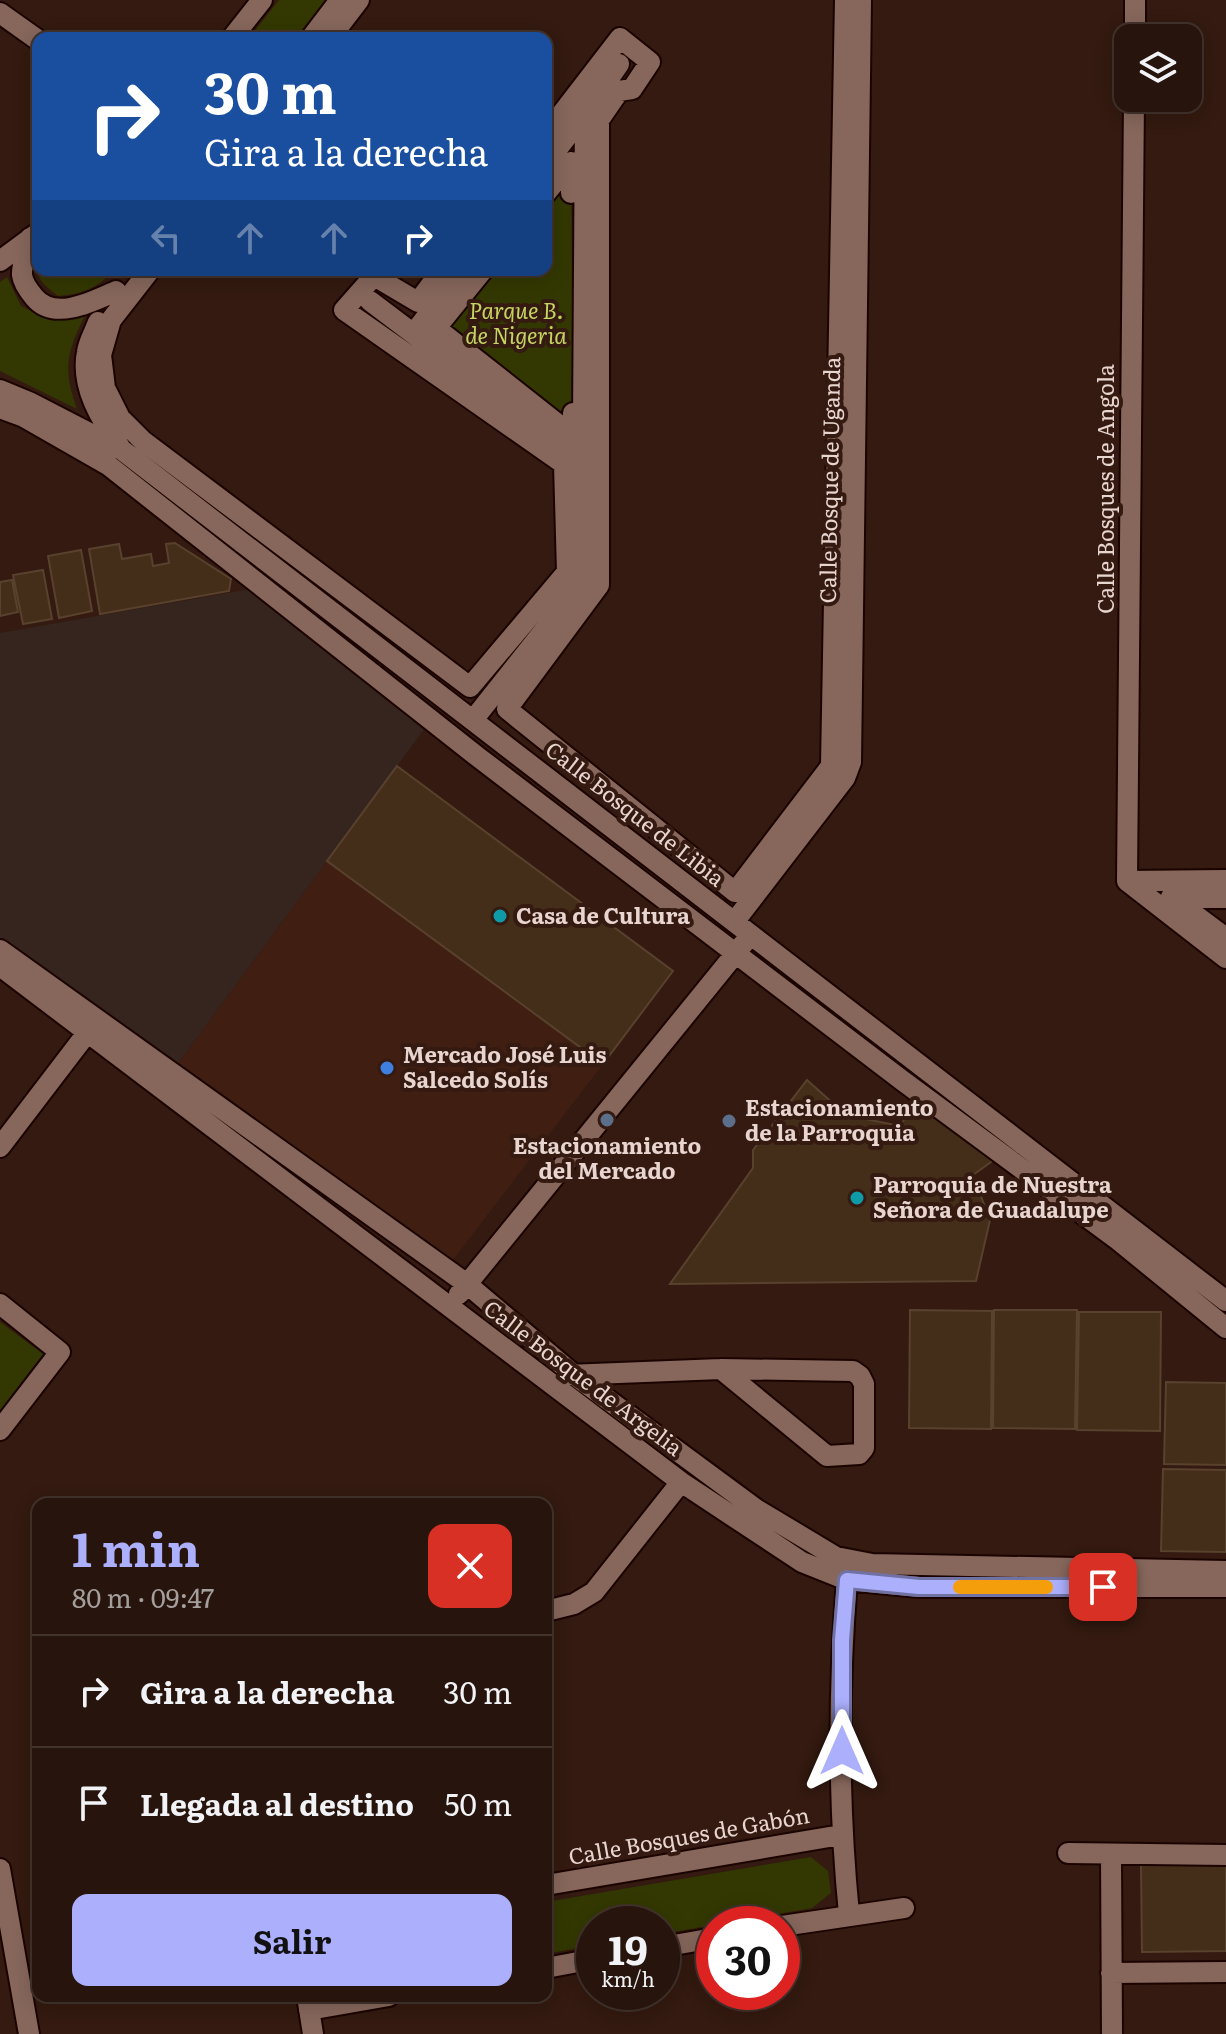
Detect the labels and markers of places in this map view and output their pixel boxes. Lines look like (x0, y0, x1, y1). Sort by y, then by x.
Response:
place label: Casa de Cultura (516, 898, 690, 931)
marker: Casa de Cultura (491, 907, 509, 925)
place label: Mercado José Luis Salcedo Solís (403, 1037, 607, 1095)
marker: Mercado José Luis Salcedo Solís (378, 1059, 396, 1077)
place label: Estacionamiento de la Parroquia (745, 1090, 934, 1148)
marker: Estacionamiento del Mercado (598, 1111, 616, 1129)
marker: Estacionamiento de la Parroquia (720, 1112, 738, 1130)
place label: Estacionamiento del Mercado (513, 1128, 701, 1186)
place label: Parroquia de Nuestra Señora de Guadalupe (873, 1167, 1112, 1225)
marker: Parroquia de Nuestra Señora de Guadalupe (848, 1189, 866, 1207)
pin (1069, 1553, 1137, 1621)

